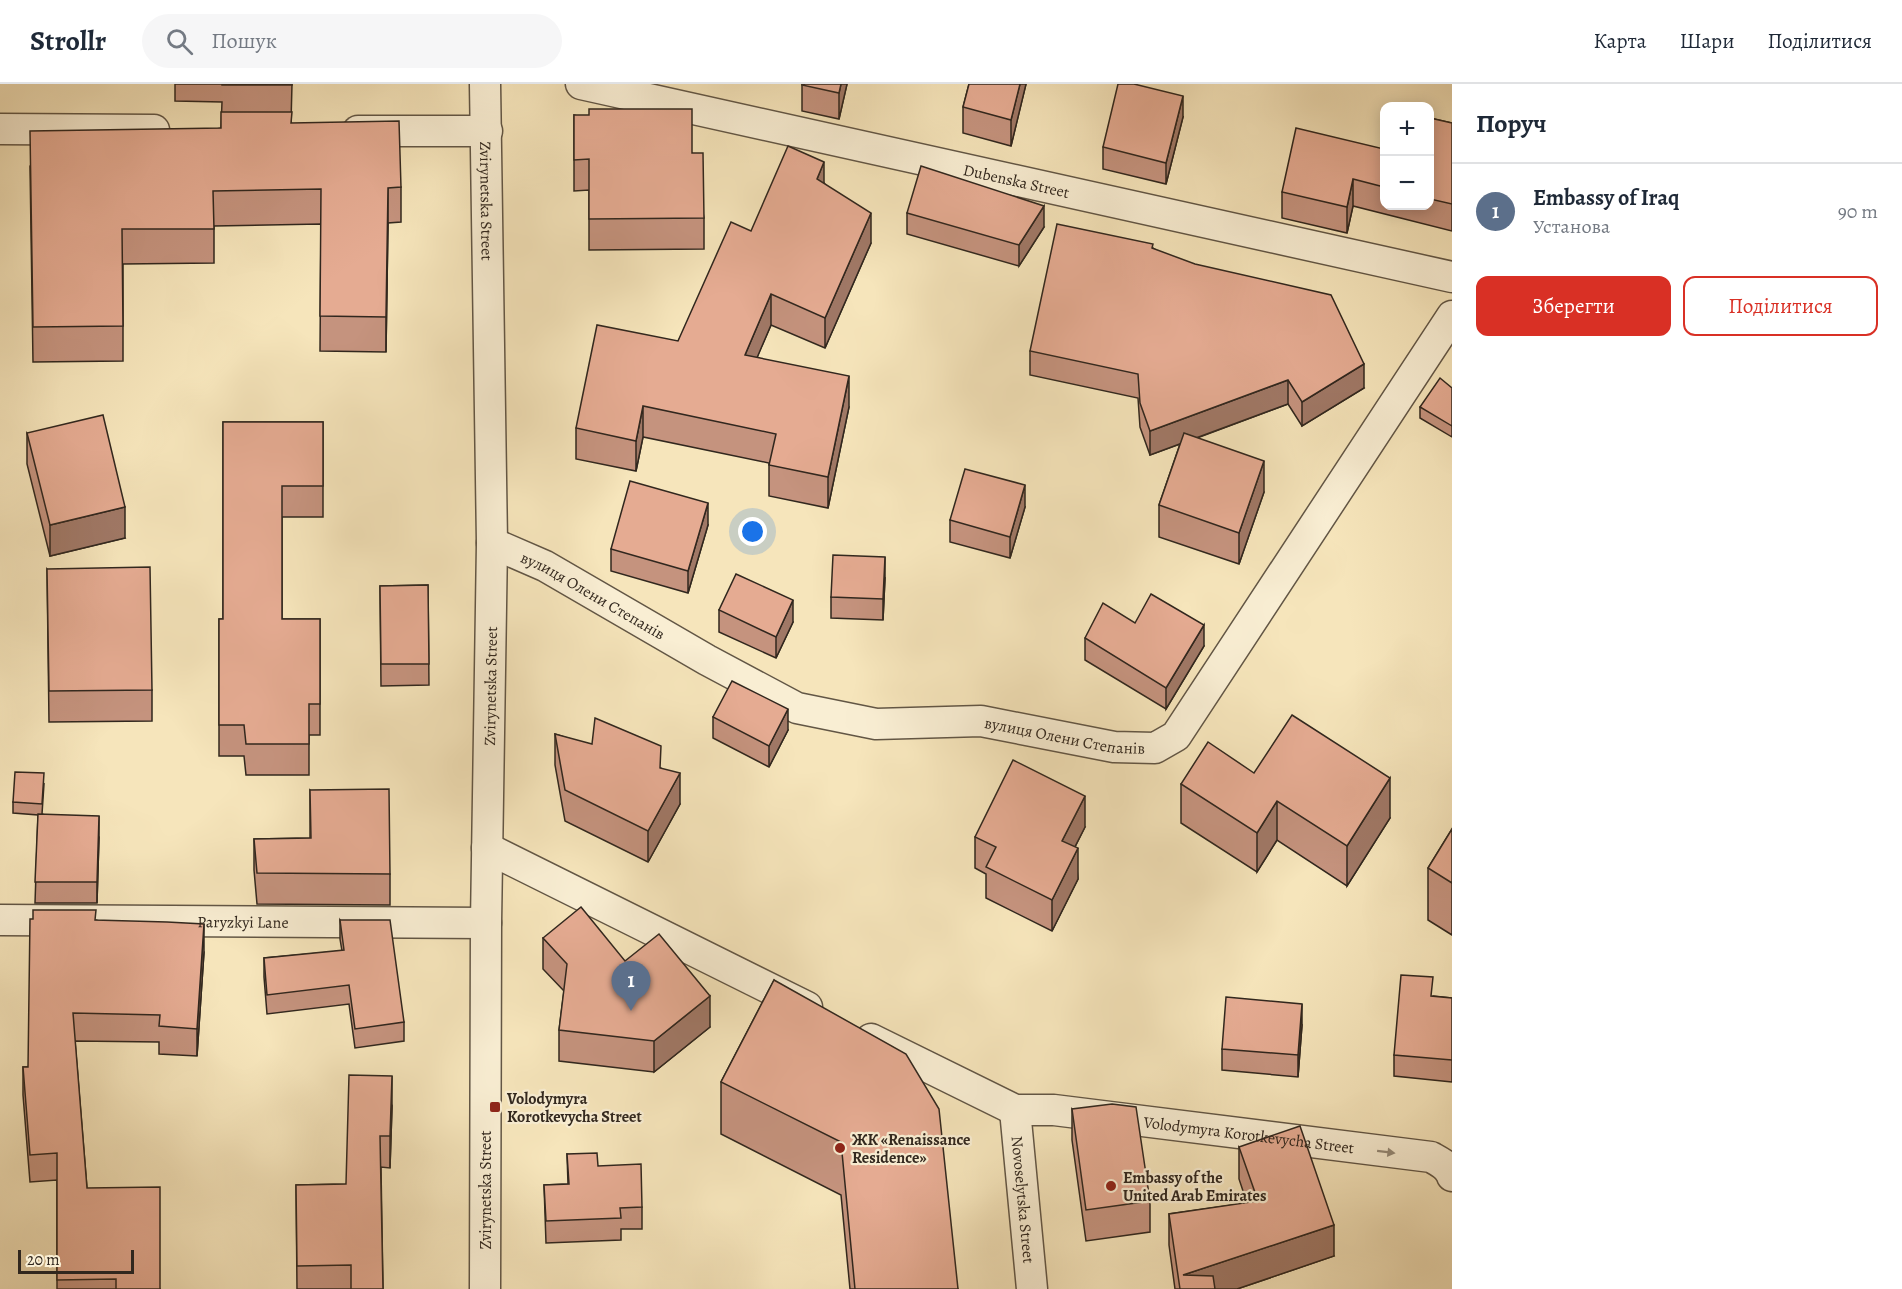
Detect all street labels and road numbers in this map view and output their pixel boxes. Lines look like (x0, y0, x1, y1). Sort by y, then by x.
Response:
street label: Zvirynetska Street (474, 141, 498, 261)
street label: Dubenska Street (961, 159, 1071, 204)
street label: вулиця Олени Степанів (517, 547, 669, 645)
street label: Zvirynetska Street (479, 626, 503, 746)
street label: вулиця Олени Степанів (983, 712, 1145, 760)
street label: Paryzkyi Lane (197, 911, 289, 934)
street label: Volodymyra Korotkevycha Street (1141, 1111, 1355, 1159)
street label: Zvirynetska Street (475, 1130, 497, 1250)
street label: Novoselytska Street (1006, 1135, 1040, 1264)

